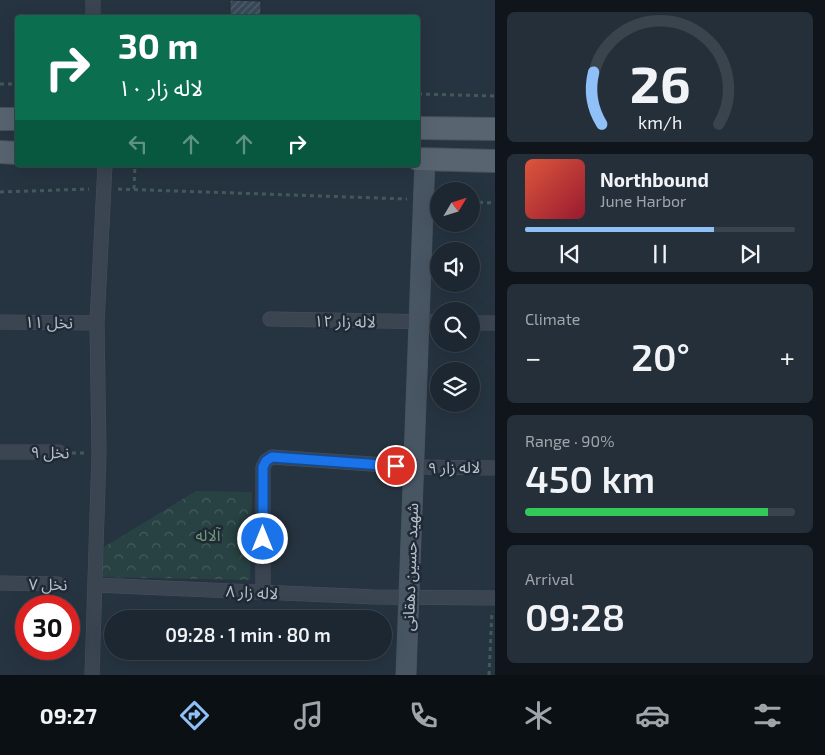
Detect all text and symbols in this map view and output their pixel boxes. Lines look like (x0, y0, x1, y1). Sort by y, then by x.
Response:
text: 30 m (118, 24, 198, 66)
icon: right (35, 35, 100, 100)
text: 26 (630, 51, 690, 113)
text: لاله زار ۱۰ (118, 74, 203, 100)
text: km/h (638, 111, 682, 133)
icon: left (124, 130, 152, 158)
icon: ahead (177, 130, 205, 158)
icon: ahead (230, 130, 258, 158)
icon: right (283, 130, 311, 158)
text: Northbound (600, 168, 709, 191)
north arrow (430, 182, 480, 232)
map controls (430, 182, 480, 412)
text: June Harbor (600, 191, 687, 210)
icon: previous (556, 240, 584, 268)
icon: pause (646, 240, 674, 268)
icon: next (736, 240, 764, 268)
button: sound (430, 242, 480, 292)
button: search (430, 302, 480, 352)
text: Climate (525, 309, 580, 328)
street label: لاله زار ۱۲ (314, 310, 376, 332)
street label: نخل ۱۱ (25, 312, 73, 332)
text: 20° (631, 333, 690, 379)
text: − (525, 340, 541, 374)
text: + (780, 340, 795, 374)
button: layers (430, 362, 480, 412)
text: Range · 90% (525, 431, 614, 450)
street label: نخل ۹ (30, 442, 70, 462)
pin (375, 445, 417, 487)
icon: arrive (382, 452, 410, 480)
text: 450 km (525, 455, 655, 501)
street label: لاله زار ۹ (428, 457, 480, 477)
street label: شهید حسین دهقانی (398, 502, 422, 632)
position arrow (236, 512, 288, 564)
park label: آلاله (195, 525, 222, 544)
text: Arrival (525, 569, 574, 588)
street label: نخل ۷ (28, 574, 68, 594)
street label: لاله زار ۸ (225, 581, 279, 603)
text: 09:28 (525, 593, 625, 639)
speed limit sign: 30 (15, 595, 80, 660)
text: 09:28 · 1 min · 80 m (165, 623, 331, 646)
icon: directions (177, 698, 212, 733)
icon: music (291, 698, 326, 733)
icon: phone (406, 698, 441, 733)
icon: climate (521, 698, 556, 733)
icon: car (635, 698, 670, 733)
icon: filters (750, 698, 785, 733)
text: 09:27 (40, 702, 97, 728)

